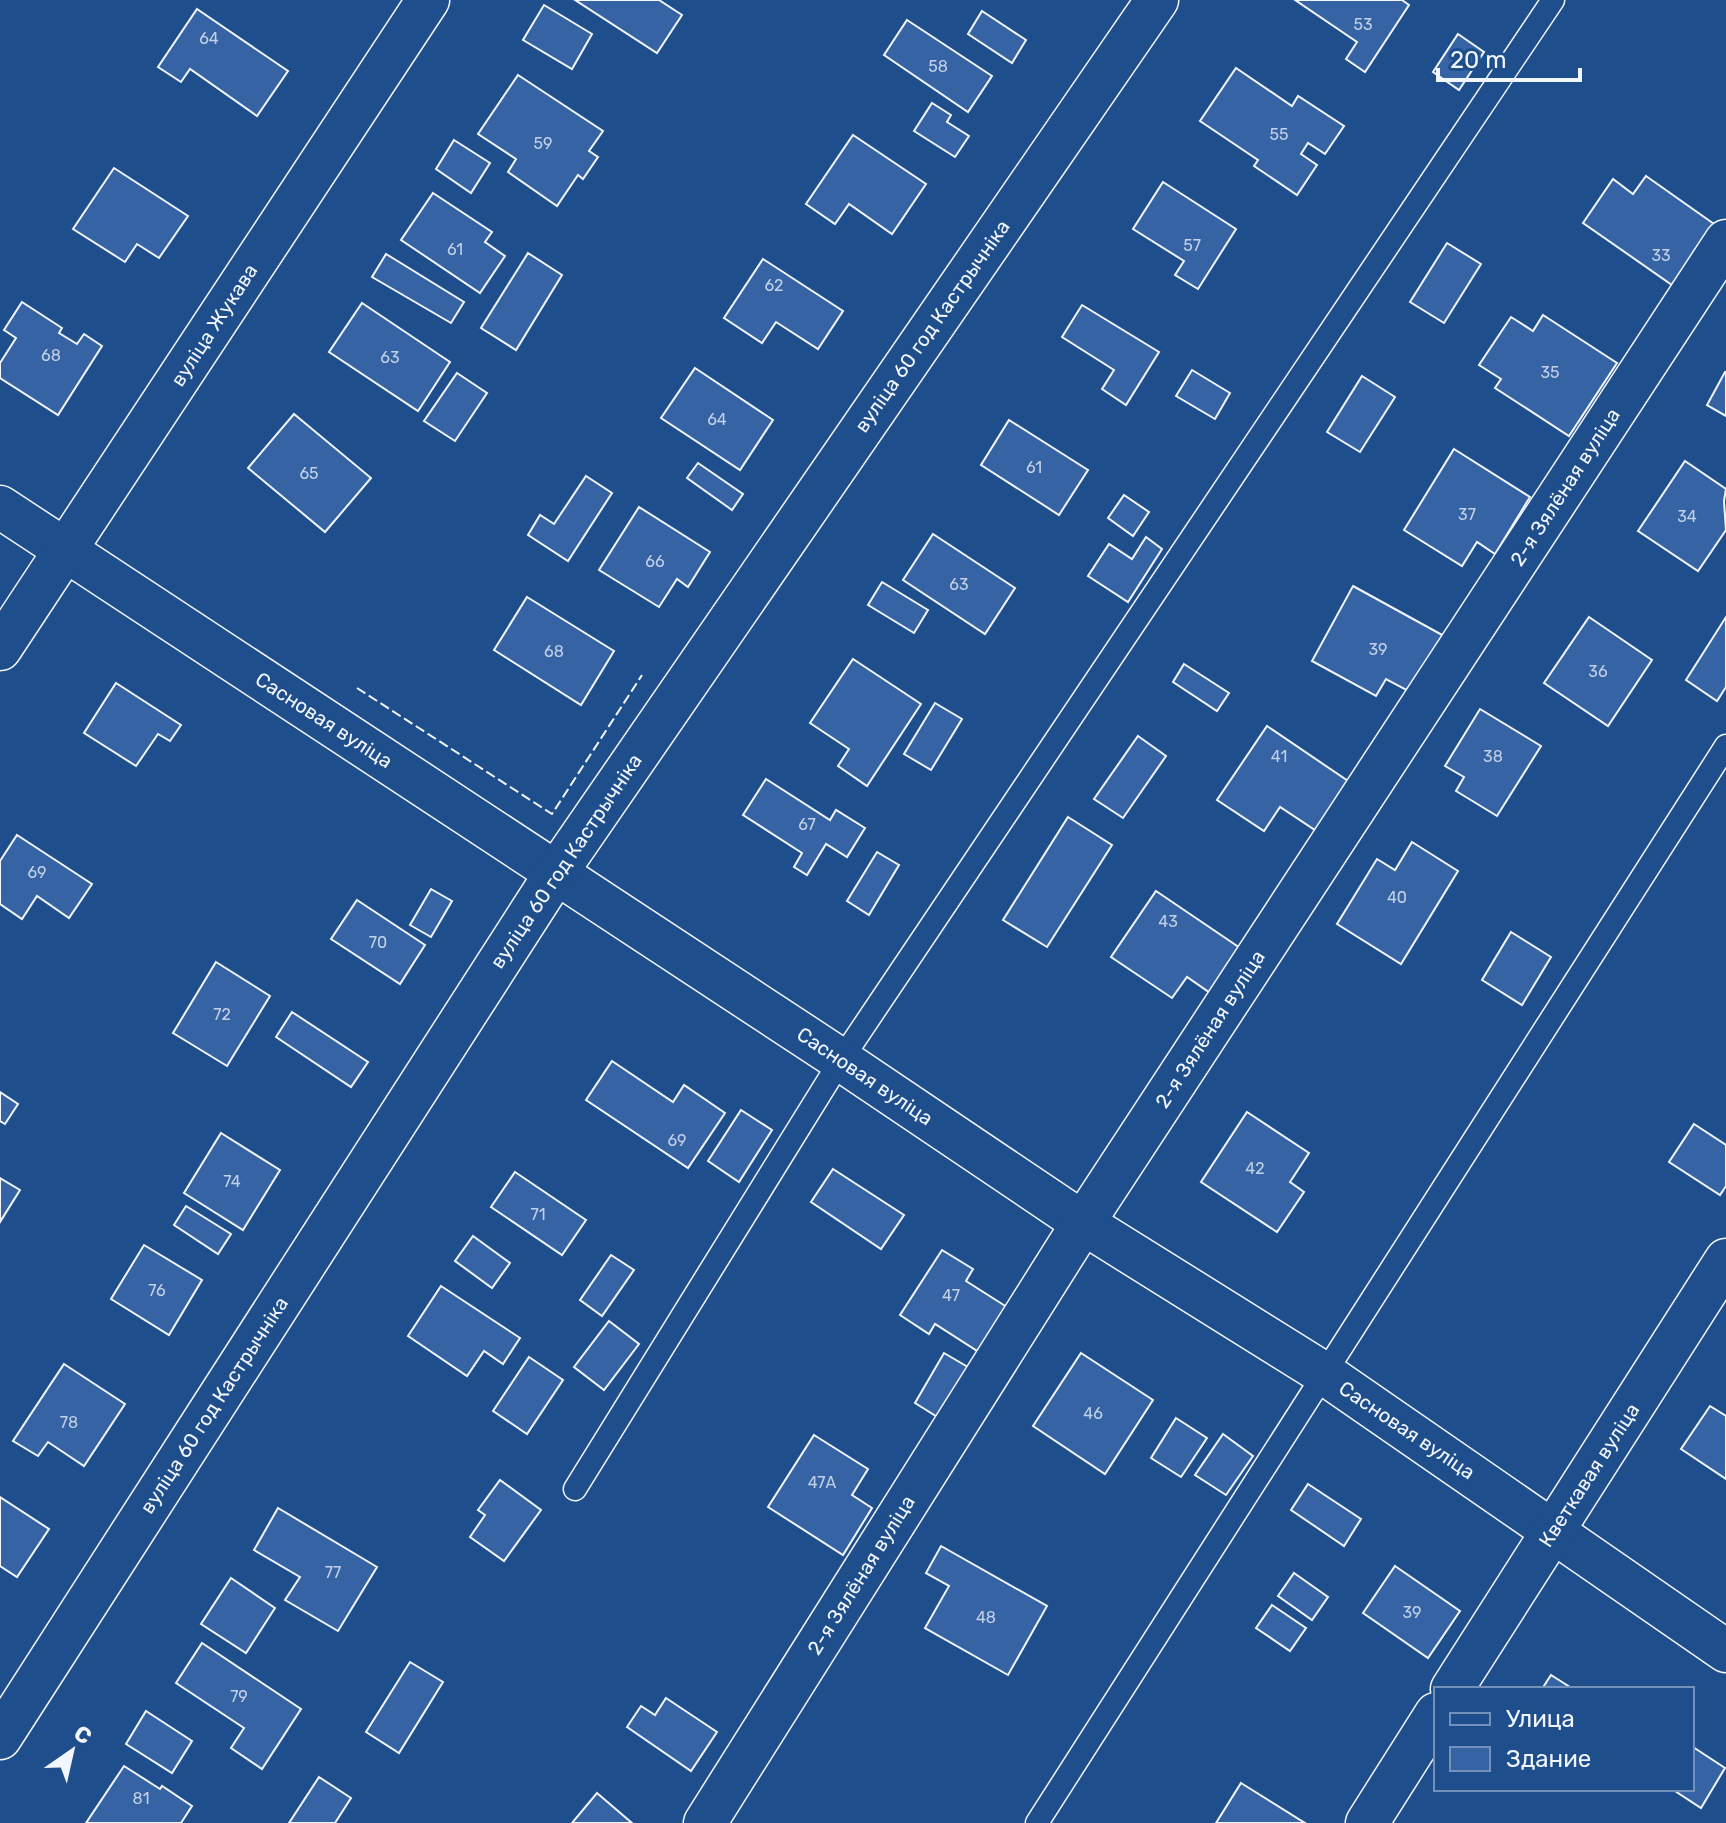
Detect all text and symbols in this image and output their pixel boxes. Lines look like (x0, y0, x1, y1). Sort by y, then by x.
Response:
house number: 53 (1353, 15, 1373, 34)
house number: 64 (199, 29, 219, 48)
scale bar (1438, 32, 1580, 82)
text: 20 m (1450, 46, 1507, 74)
house number: 58 (928, 57, 948, 76)
house number: 55 (1269, 125, 1289, 144)
house number: 59 (534, 134, 553, 153)
street label: вуліца 60 год Кастрычніка (849, 215, 1015, 437)
house number: 57 (1183, 236, 1201, 255)
house number: 61 (447, 240, 463, 259)
house number: 33 (1651, 246, 1671, 265)
street label: вуліца Жукава (166, 259, 262, 391)
house number: 62 (764, 276, 784, 295)
house number: 68 (41, 346, 61, 365)
house number: 63 (380, 348, 400, 367)
house number: 35 (1540, 363, 1560, 382)
street label: 2-я Зялёная вуліца (1505, 404, 1625, 570)
house number: 64 (707, 410, 727, 429)
house number: 61 (1026, 458, 1042, 477)
house number: 65 (299, 464, 319, 483)
house number: 37 (1458, 505, 1476, 524)
house number: 34 (1677, 507, 1697, 526)
house number: 66 (645, 552, 665, 571)
house number: 63 (949, 575, 969, 594)
house number: 39 (1368, 640, 1388, 659)
house number: 68 (544, 642, 564, 661)
house number: 36 (1588, 662, 1608, 681)
street label: Сасновая вуліца (251, 667, 397, 773)
house number: 41 (1271, 747, 1287, 766)
house number: 38 (1483, 747, 1503, 766)
street label: вуліца 60 год Кастрычніка (485, 749, 647, 973)
house number: 67 (798, 815, 816, 834)
house number: 69 (27, 863, 47, 882)
house number: 40 (1387, 888, 1407, 907)
house number: 43 (1158, 912, 1178, 931)
house number: 70 (369, 933, 387, 952)
street label: 2-я Зялёная вуліца (1150, 946, 1270, 1112)
house number: 72 (213, 1005, 231, 1024)
street label: Сасновая вуліца (793, 1022, 937, 1130)
house number: 69 (667, 1131, 687, 1150)
house number: 42 (1245, 1159, 1265, 1178)
house number: 74 (223, 1172, 241, 1191)
house number: 71 (530, 1205, 546, 1224)
house number: 76 (148, 1281, 166, 1300)
house number: 47 (942, 1286, 960, 1305)
street label: вуліца 60 год Кастрычніка (135, 1292, 293, 1518)
street label: Сасновая вуліца (1335, 1376, 1479, 1484)
street label: Кветкавая вуліца (1534, 1399, 1644, 1551)
house number: 46 (1083, 1404, 1103, 1423)
house number: 78 (60, 1413, 78, 1432)
house number: 47А (808, 1473, 837, 1492)
street label: 2-я Зялёная вуліца (802, 1491, 920, 1659)
house number: 77 (325, 1563, 341, 1582)
house number: 39 (1402, 1603, 1422, 1622)
house number: 48 (976, 1608, 996, 1627)
house number: 79 (230, 1687, 248, 1706)
legend (1434, 1687, 1694, 1791)
text: Улица (1506, 1705, 1575, 1733)
north arrow (32, 1711, 112, 1791)
text: С (69, 1719, 97, 1750)
text: Здание (1506, 1745, 1591, 1773)
house number: 81 (132, 1789, 150, 1808)

